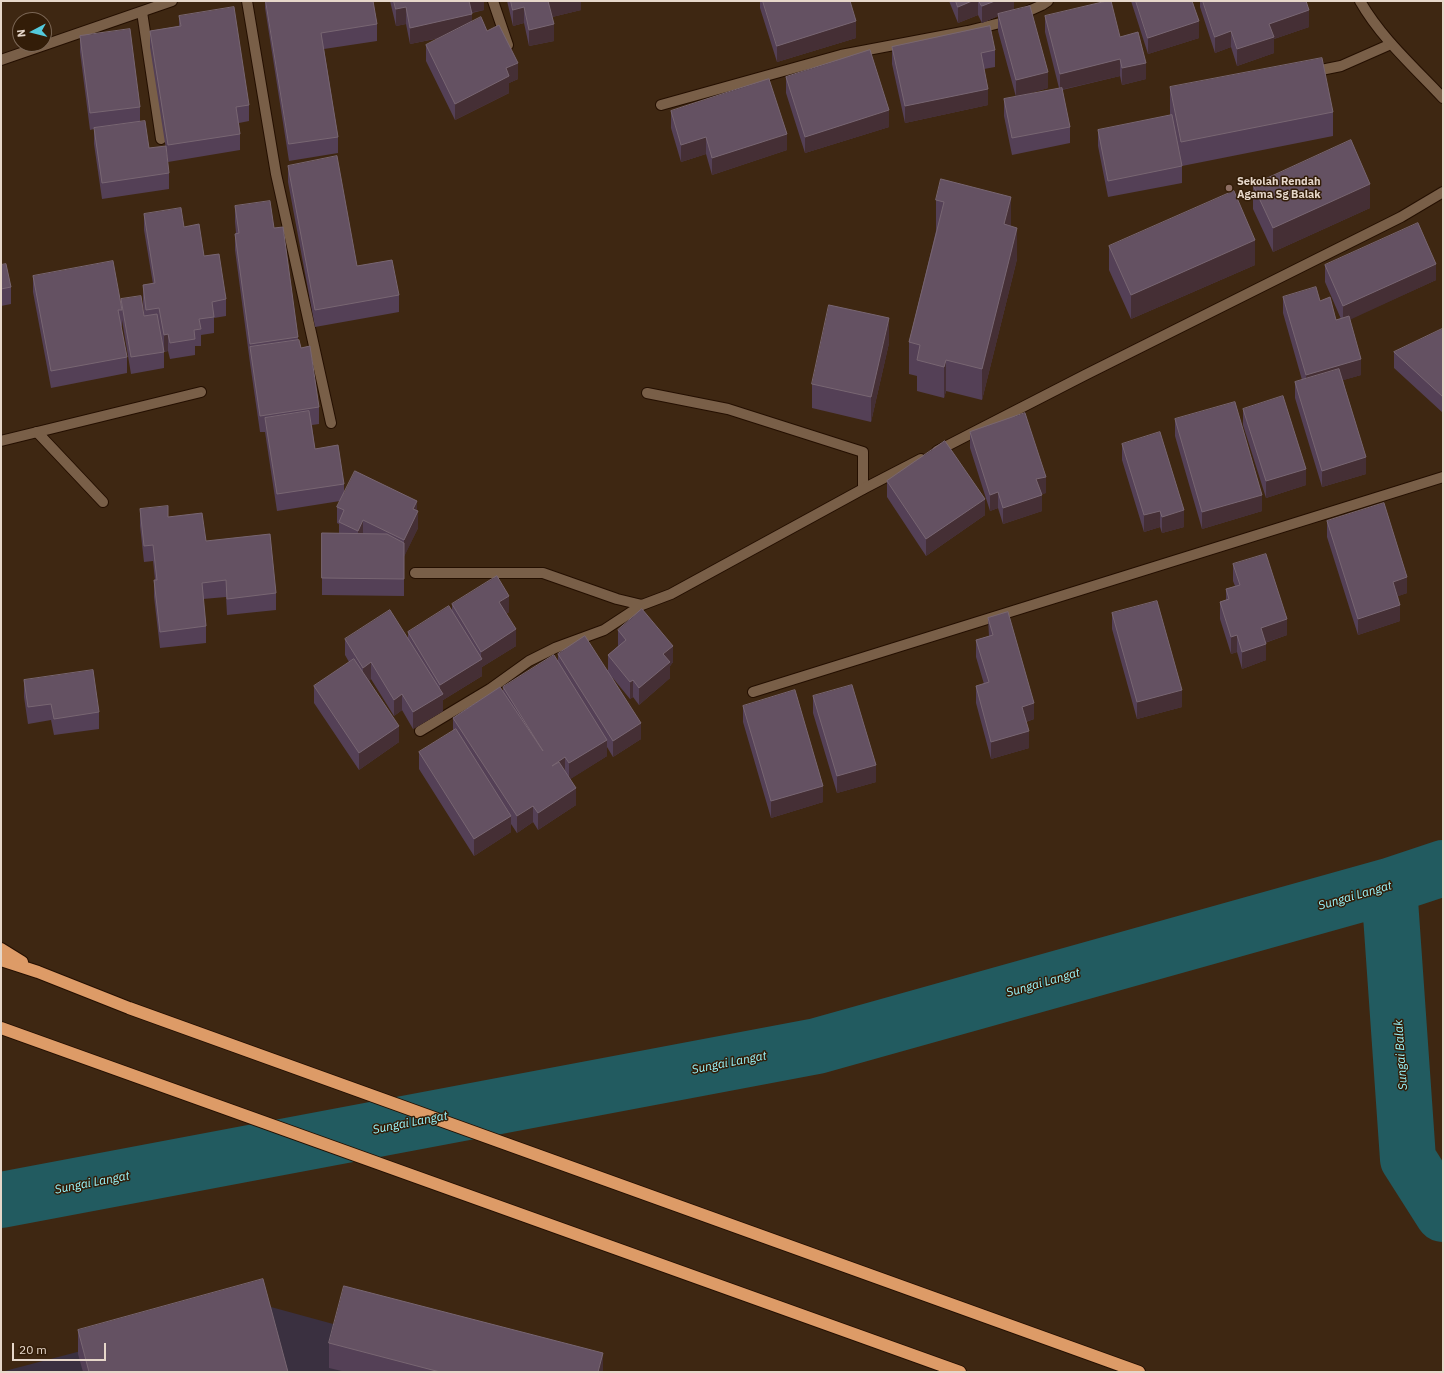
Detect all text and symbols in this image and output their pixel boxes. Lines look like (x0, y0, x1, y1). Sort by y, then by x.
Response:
north arrow (12, 12, 52, 52)
text: N (14, 29, 29, 38)
place label: Sekolah Rendah Agama Sg Balak (1237, 175, 1321, 201)
marker: Sekolah Rendah Agama Sg Balak (1224, 183, 1234, 193)
water label: Sungai Langat (1317, 879, 1393, 913)
water label: Sungai Langat (1005, 966, 1081, 1000)
water label: Sungai Balak (1391, 1019, 1411, 1091)
water label: Sungai Langat (690, 1049, 768, 1077)
water label: Sungai Langat (371, 1109, 449, 1137)
water label: Sungai Langat (53, 1169, 131, 1197)
scale bar (14, 1335, 108, 1361)
text: 20 m (19, 1342, 47, 1357)

